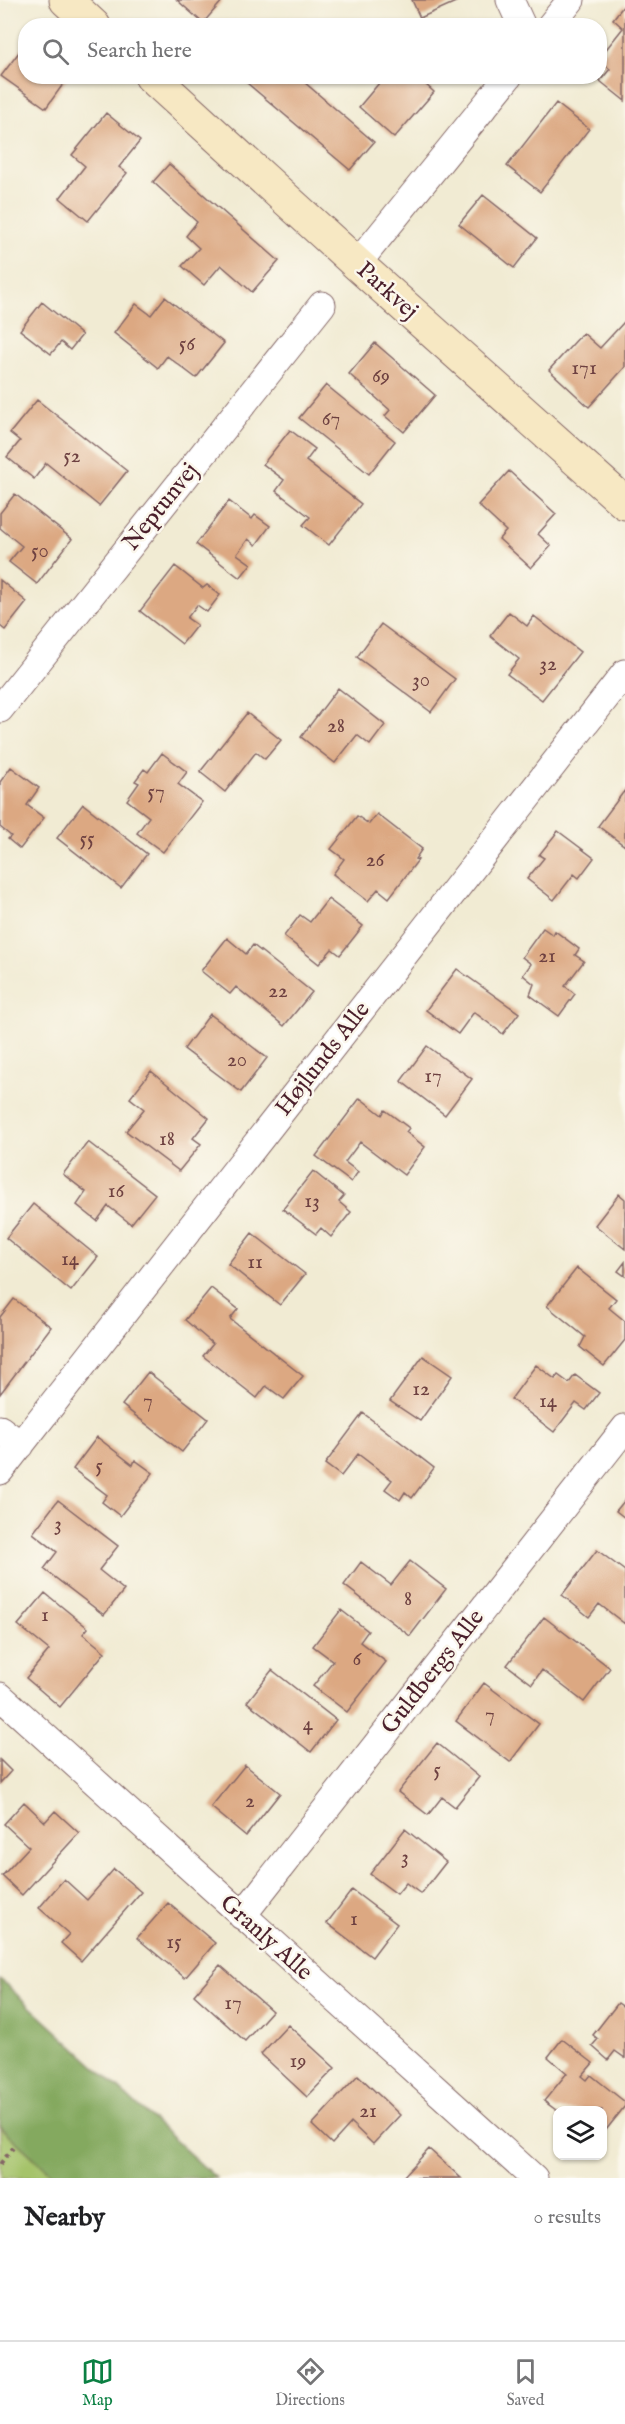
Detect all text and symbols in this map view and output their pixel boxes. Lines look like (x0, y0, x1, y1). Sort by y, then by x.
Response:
search box (18, 18, 607, 84)
icon: search (39, 35, 72, 68)
text: Search here (87, 37, 192, 65)
street label: Parkvej (350, 255, 424, 327)
house number: 56 (179, 331, 196, 358)
house number: 171 (571, 355, 597, 382)
house number: 69 (372, 363, 390, 390)
house number: 67 (322, 406, 340, 433)
house number: 52 (63, 443, 81, 470)
street label: Neptunvej (116, 457, 206, 557)
house number: 50 (31, 538, 49, 565)
house number: 32 (539, 651, 557, 678)
house number: 30 (412, 667, 430, 694)
house number: 28 (327, 713, 345, 740)
house number: 57 (147, 779, 165, 806)
house number: 55 (79, 826, 95, 853)
house number: 26 (366, 847, 385, 874)
house number: 21 (538, 943, 556, 970)
house number: 22 (268, 978, 288, 1005)
street label: Højlunds Alle (269, 995, 377, 1123)
house number: 20 (227, 1047, 247, 1074)
house number: 17 (424, 1063, 442, 1090)
house number: 18 (159, 1126, 175, 1153)
house number: 16 (108, 1178, 125, 1205)
house number: 13 (304, 1188, 320, 1215)
house number: 14 (61, 1246, 80, 1273)
house number: 11 (247, 1249, 263, 1276)
house number: 12 (412, 1376, 430, 1403)
house number: 7 (143, 1388, 153, 1415)
house number: 14 (539, 1388, 558, 1415)
house number: 5 (95, 1453, 103, 1480)
house number: 3 (54, 1511, 62, 1538)
house number: 8 (404, 1586, 412, 1613)
house number: 1 (41, 1602, 49, 1629)
street label: Guldbergs Alle (374, 1603, 492, 1741)
house number: 6 (353, 1646, 363, 1673)
house number: 7 (485, 1702, 495, 1729)
house number: 4 (303, 1711, 314, 1738)
house number: 5 (433, 1757, 441, 1784)
house number: 2 (245, 1788, 255, 1815)
house number: 3 (401, 1844, 409, 1871)
street label: Granly Alle (213, 1888, 319, 1988)
house number: 1 (350, 1906, 358, 1933)
house number: 15 (166, 1929, 182, 1956)
house number: 17 (224, 1990, 242, 2017)
house number: 19 (290, 2048, 307, 2075)
house number: 21 (359, 2098, 377, 2125)
map controls (553, 2106, 607, 2160)
button: layers (553, 2106, 607, 2160)
text: Nearby (24, 2201, 105, 2234)
text: 0 results (534, 2205, 601, 2230)
tab: Map (81, 2355, 114, 2411)
tab: Directions (275, 2355, 345, 2411)
tab: Saved (506, 2355, 544, 2411)

